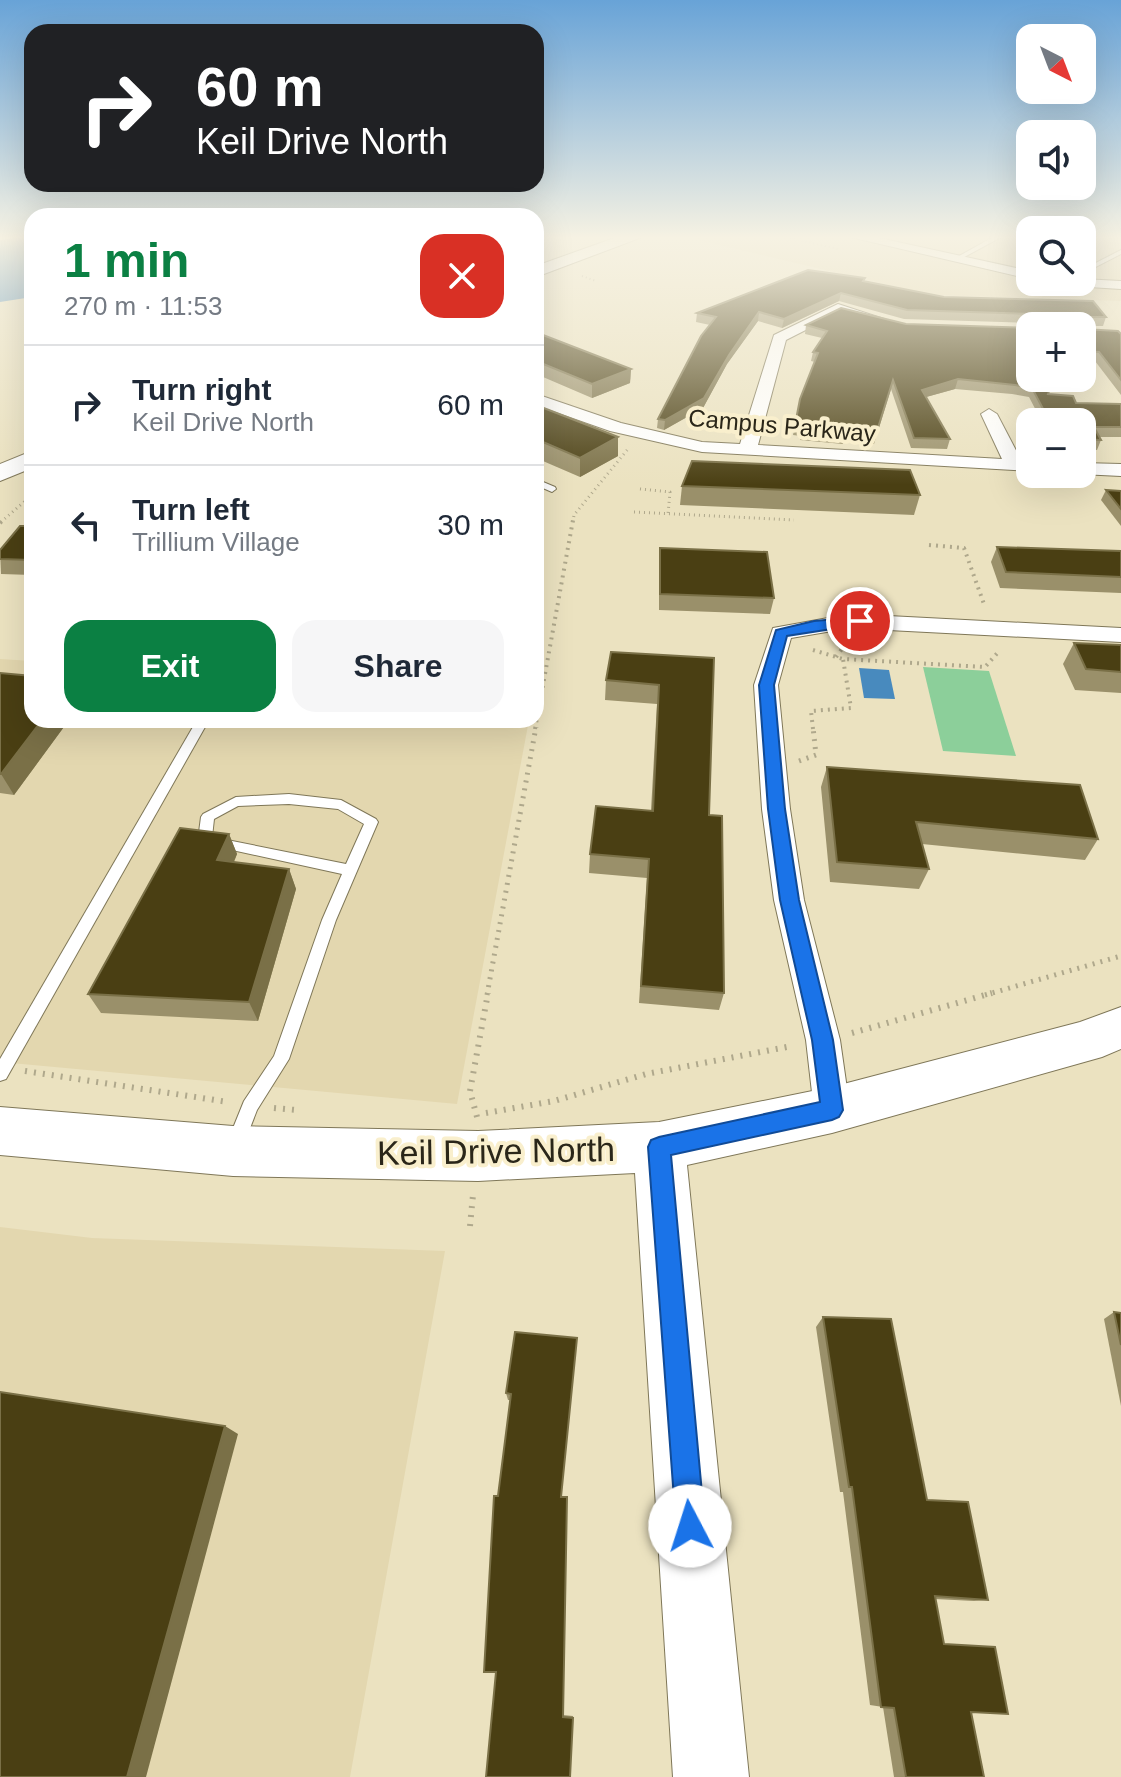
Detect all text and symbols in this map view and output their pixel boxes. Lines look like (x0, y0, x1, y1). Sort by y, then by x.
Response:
north arrow (1016, 24, 1096, 104)
map controls (1016, 24, 1096, 488)
text: 60 m (196, 55, 324, 118)
icon: right (64, 56, 168, 160)
button: sound (1016, 120, 1096, 200)
text: Keil Drive North (196, 121, 448, 162)
button: search (1016, 216, 1096, 296)
text: 1 min (64, 234, 189, 287)
button: close (420, 234, 504, 318)
text: 270 m · 11:53 (64, 291, 223, 321)
button: + (1016, 312, 1096, 392)
text: Turn right (132, 373, 271, 406)
icon: right (64, 383, 108, 427)
text: 60 m (437, 388, 504, 421)
street label: Campus Parkway (687, 404, 877, 447)
text: Keil Drive North (132, 407, 314, 437)
button: − (1016, 408, 1096, 488)
text: Turn left (132, 493, 250, 526)
icon: left (64, 503, 108, 547)
text: 30 m (437, 508, 504, 541)
text: Trillium Village (132, 527, 300, 557)
pin (826, 587, 894, 655)
icon: arrive (838, 599, 882, 643)
button: Exit (64, 620, 276, 712)
button: Share (292, 620, 504, 712)
street label: Keil Drive North (377, 1130, 615, 1172)
position arrow (648, 1484, 732, 1568)

